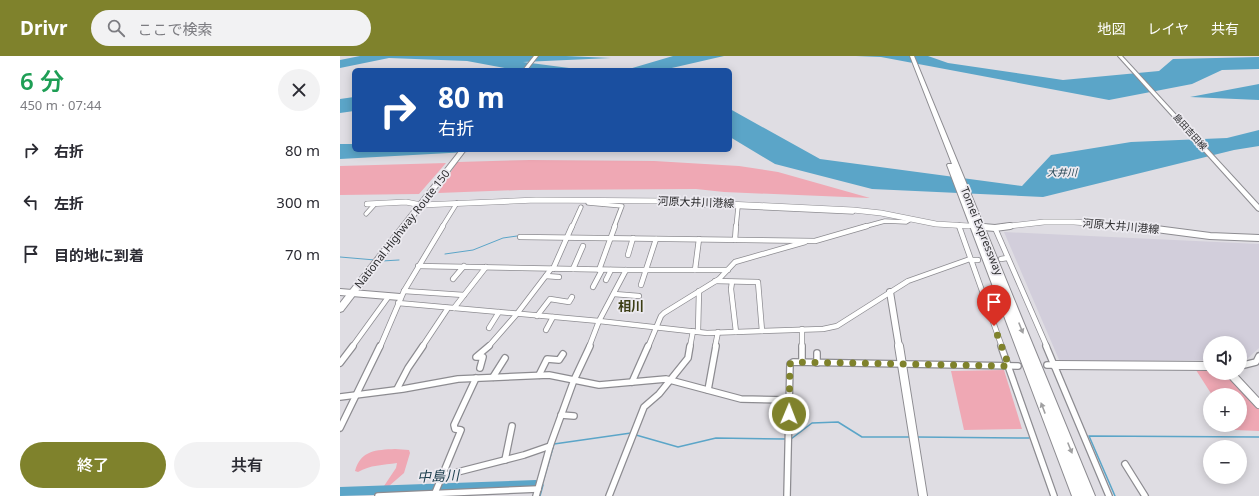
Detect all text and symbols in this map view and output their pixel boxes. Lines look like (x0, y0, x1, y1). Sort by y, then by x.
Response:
search box (91, 10, 371, 46)
text: Drivr (20, 15, 67, 41)
icon: search (105, 17, 127, 39)
text: ここで検索 (137, 19, 212, 39)
text: 地図 (1097, 19, 1125, 38)
text: レイヤ (1147, 19, 1189, 38)
text: 共有 (1211, 19, 1239, 38)
text: 6 分 (20, 64, 64, 97)
button: close (278, 69, 320, 111)
text: 80 m (438, 78, 505, 116)
icon: right (372, 84, 424, 136)
text: 450 m · 07:44 (20, 96, 101, 114)
street label: 島田吉田線 (1170, 111, 1211, 153)
text: 右折 (438, 116, 474, 140)
icon: right (20, 139, 42, 161)
text: 80 m (285, 140, 320, 160)
text: 右折 (54, 141, 84, 161)
water label: 大井川 (1047, 165, 1078, 179)
street label: National Highway Route 150 (351, 166, 453, 291)
street label: Tomei Expressway (958, 184, 1007, 278)
icon: left (20, 191, 42, 213)
text: 300 m (276, 192, 320, 212)
text: 左折 (54, 193, 84, 213)
street label: 河原大井川港線 (657, 193, 735, 210)
street label: 河原大井川港線 (1082, 215, 1160, 236)
icon: arrive (20, 243, 42, 265)
text: 70 m (285, 244, 320, 264)
text: 目的地に到着 (54, 245, 144, 265)
pin (977, 285, 1011, 326)
icon: arrive (983, 291, 1005, 313)
district label: 相川 (618, 297, 644, 315)
one-way arrow (1018, 322, 1024, 333)
map controls (1203, 336, 1247, 484)
button: sound (1203, 336, 1247, 380)
button: + (1203, 388, 1247, 432)
position arrow (768, 393, 810, 435)
one-way arrow (1040, 401, 1046, 413)
button: − (1203, 440, 1247, 484)
button: 終了 (20, 442, 166, 488)
button: 共有 (174, 442, 320, 488)
one-way arrow (1067, 443, 1073, 455)
water label: 中島川 (417, 465, 461, 486)

